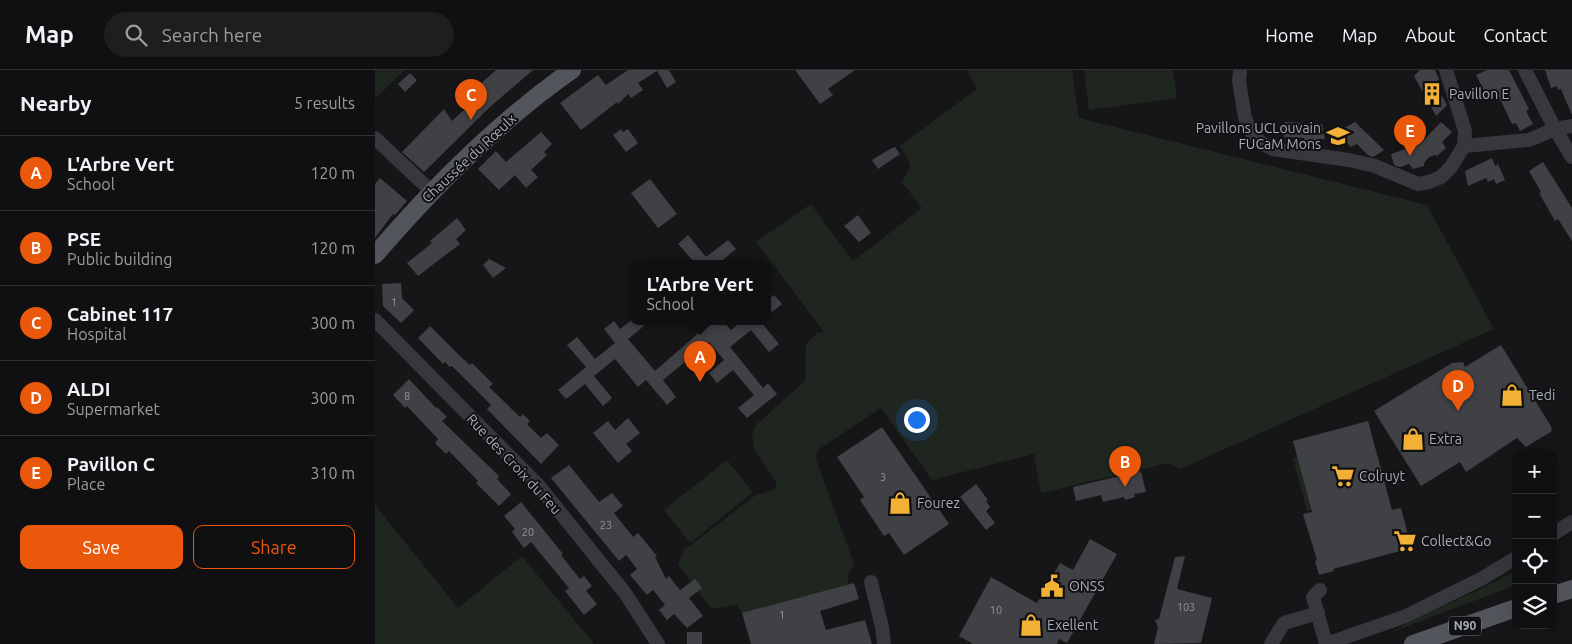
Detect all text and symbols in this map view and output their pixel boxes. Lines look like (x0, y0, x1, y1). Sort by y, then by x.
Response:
search box (104, 12, 454, 57)
text: Map (25, 21, 74, 48)
icon: search (122, 21, 150, 49)
text: Search here (162, 24, 262, 46)
text: Home (1265, 25, 1314, 45)
text: Map (1342, 25, 1377, 45)
text: About (1405, 25, 1455, 45)
text: Contact (1483, 25, 1547, 45)
pin: C (455, 79, 487, 120)
building icon: Pavillon E (1419, 81, 1445, 107)
place label: Pavillon E (1449, 86, 1509, 102)
text: Nearby (20, 91, 91, 115)
text: 5 results (294, 94, 355, 112)
street label: Chaussée du Rœulx (419, 110, 519, 206)
pin: E (1394, 115, 1426, 156)
place label: Pavillons UCLouvain FUCaM Mons (1196, 120, 1321, 152)
school or university icon: Pavillons UCLouvain FUCaM Mons (1325, 123, 1351, 149)
text: L'Arbre Vert (67, 153, 174, 175)
text: A (30, 164, 42, 182)
text: 120 m (310, 164, 355, 182)
text: School (67, 175, 115, 193)
text: PSE (67, 228, 101, 250)
text: B (31, 239, 41, 257)
text: 120 m (310, 239, 355, 257)
text: Public building (67, 250, 172, 268)
popup (629, 260, 771, 325)
text: L'Arbre Vert (646, 273, 754, 295)
text: School (646, 295, 694, 313)
house number: 1 (391, 296, 397, 308)
text: Cabinet 117 (67, 303, 173, 325)
text: C (31, 314, 41, 332)
text: 300 m (310, 314, 355, 332)
text: Hospital (67, 325, 126, 343)
pin: A (684, 341, 716, 382)
pin: D (1442, 370, 1474, 411)
text: ALDI (67, 378, 110, 400)
shop icon: Tedi (1499, 382, 1525, 408)
place label: Tedi (1529, 387, 1555, 403)
text: D (30, 389, 42, 407)
text: 300 m (310, 389, 355, 407)
house number: 8 (404, 390, 410, 402)
text: Supermarket (67, 400, 160, 418)
your location (904, 407, 930, 433)
street label: Rue des Croix du Feu (463, 411, 565, 517)
shop icon: Extra (1400, 426, 1426, 452)
place label: Extra (1429, 431, 1462, 447)
pin: B (1109, 446, 1141, 487)
map controls (1512, 449, 1557, 629)
button: + (1512, 449, 1557, 494)
text: Pavillon C (67, 453, 155, 475)
supermarket icon: Colruyt (1330, 463, 1356, 489)
text: E (31, 464, 41, 482)
text: 310 m (310, 464, 355, 482)
place label: Colruyt (1359, 468, 1405, 484)
house number: 3 (880, 471, 886, 483)
text: Place (67, 475, 105, 493)
shop icon: Fourez (887, 490, 913, 516)
button: − (1512, 494, 1557, 539)
place label: Fourez (917, 495, 960, 511)
house number: 23 (600, 519, 612, 531)
button: Save (20, 525, 183, 569)
button: Share (193, 525, 355, 569)
house number: 20 (522, 526, 534, 538)
supermarket icon: Collect&Go (1392, 528, 1418, 554)
place label: Collect&Go (1421, 533, 1491, 549)
button: locate (1512, 539, 1557, 584)
public building icon: ONSS (1039, 573, 1065, 599)
place label: ONSS (1069, 578, 1105, 594)
button: layers (1512, 584, 1557, 629)
house number: 103 (1177, 601, 1195, 613)
house number: 10 (990, 604, 1002, 616)
house number: 1 (779, 609, 785, 621)
shop icon: Exellent (1018, 612, 1044, 638)
road number: N90 (1449, 616, 1481, 636)
place label: Exellent (1047, 617, 1099, 633)

